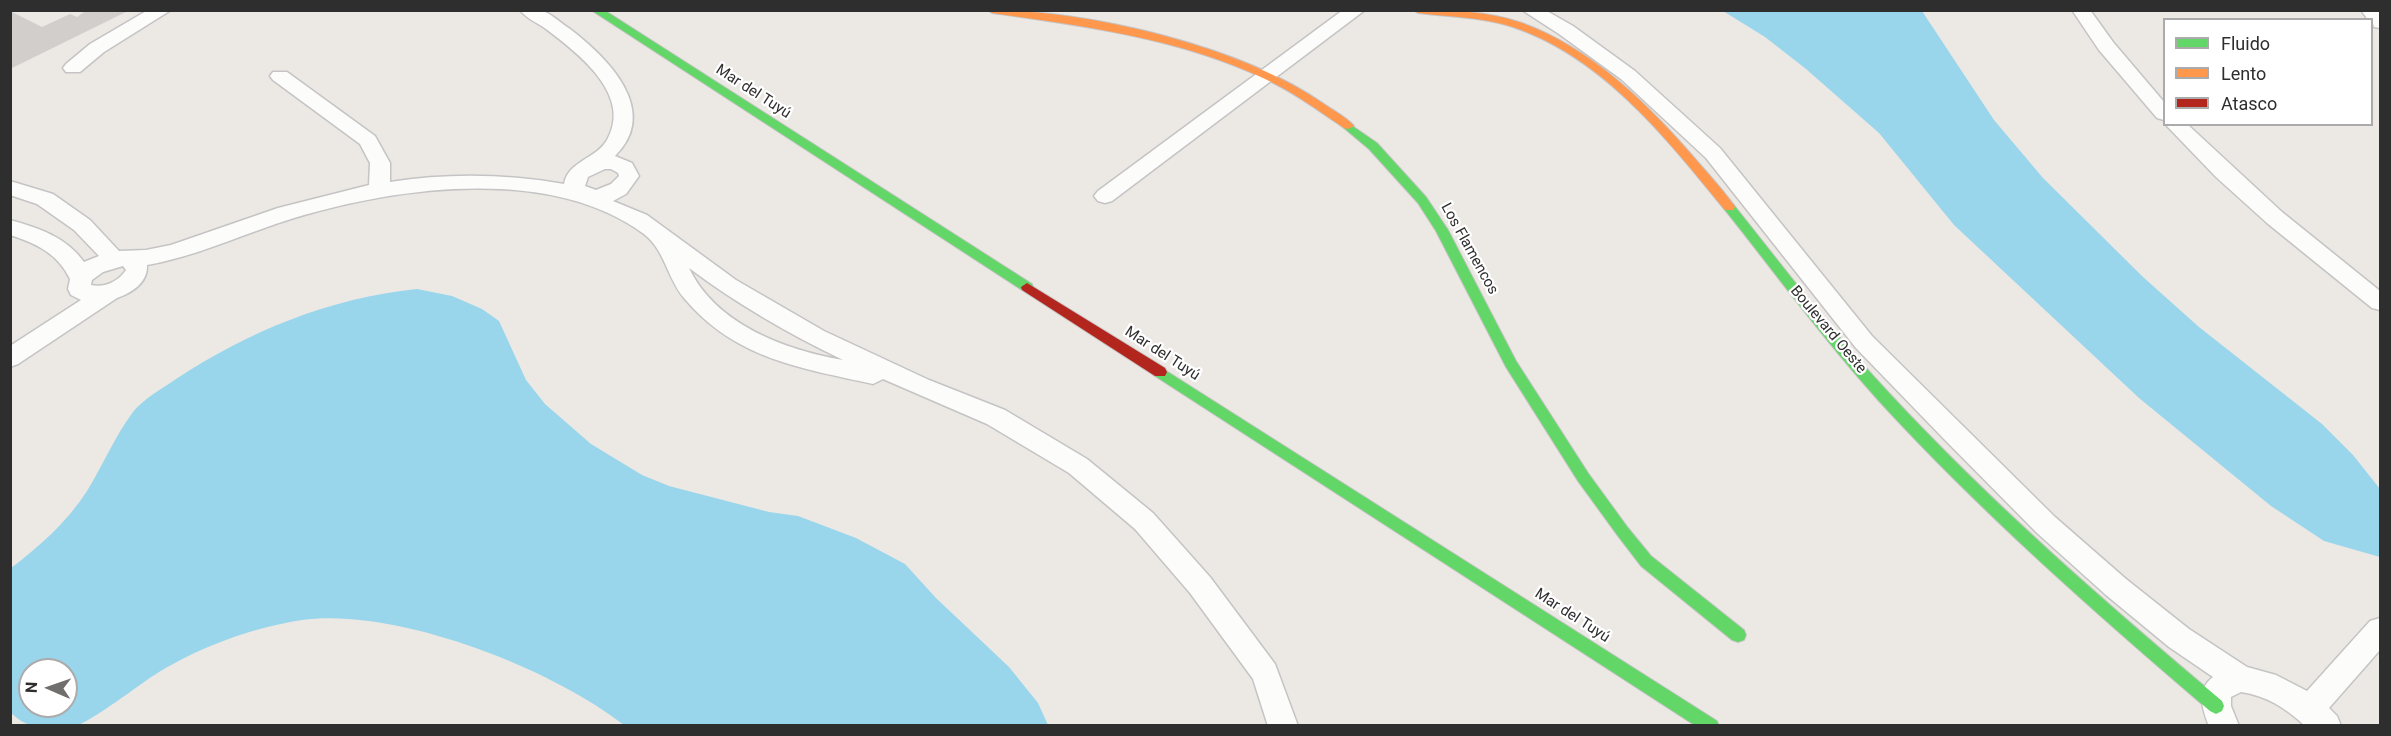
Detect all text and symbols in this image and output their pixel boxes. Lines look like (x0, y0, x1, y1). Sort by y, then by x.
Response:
legend (2163, 18, 2373, 126)
text: Fluido (2221, 33, 2270, 54)
street label: Mar del Tuyú (712, 61, 794, 123)
text: Lento (2221, 63, 2266, 84)
text: Atasco (2221, 93, 2277, 114)
street label: Los Flamencos (1436, 200, 1502, 298)
street label: Boulevard Oeste (1786, 282, 1870, 378)
street label: Mar del Tuyú (1121, 323, 1203, 385)
street label: Mar del Tuyú (1531, 585, 1613, 647)
north arrow (18, 658, 78, 718)
text: N (22, 681, 41, 693)

